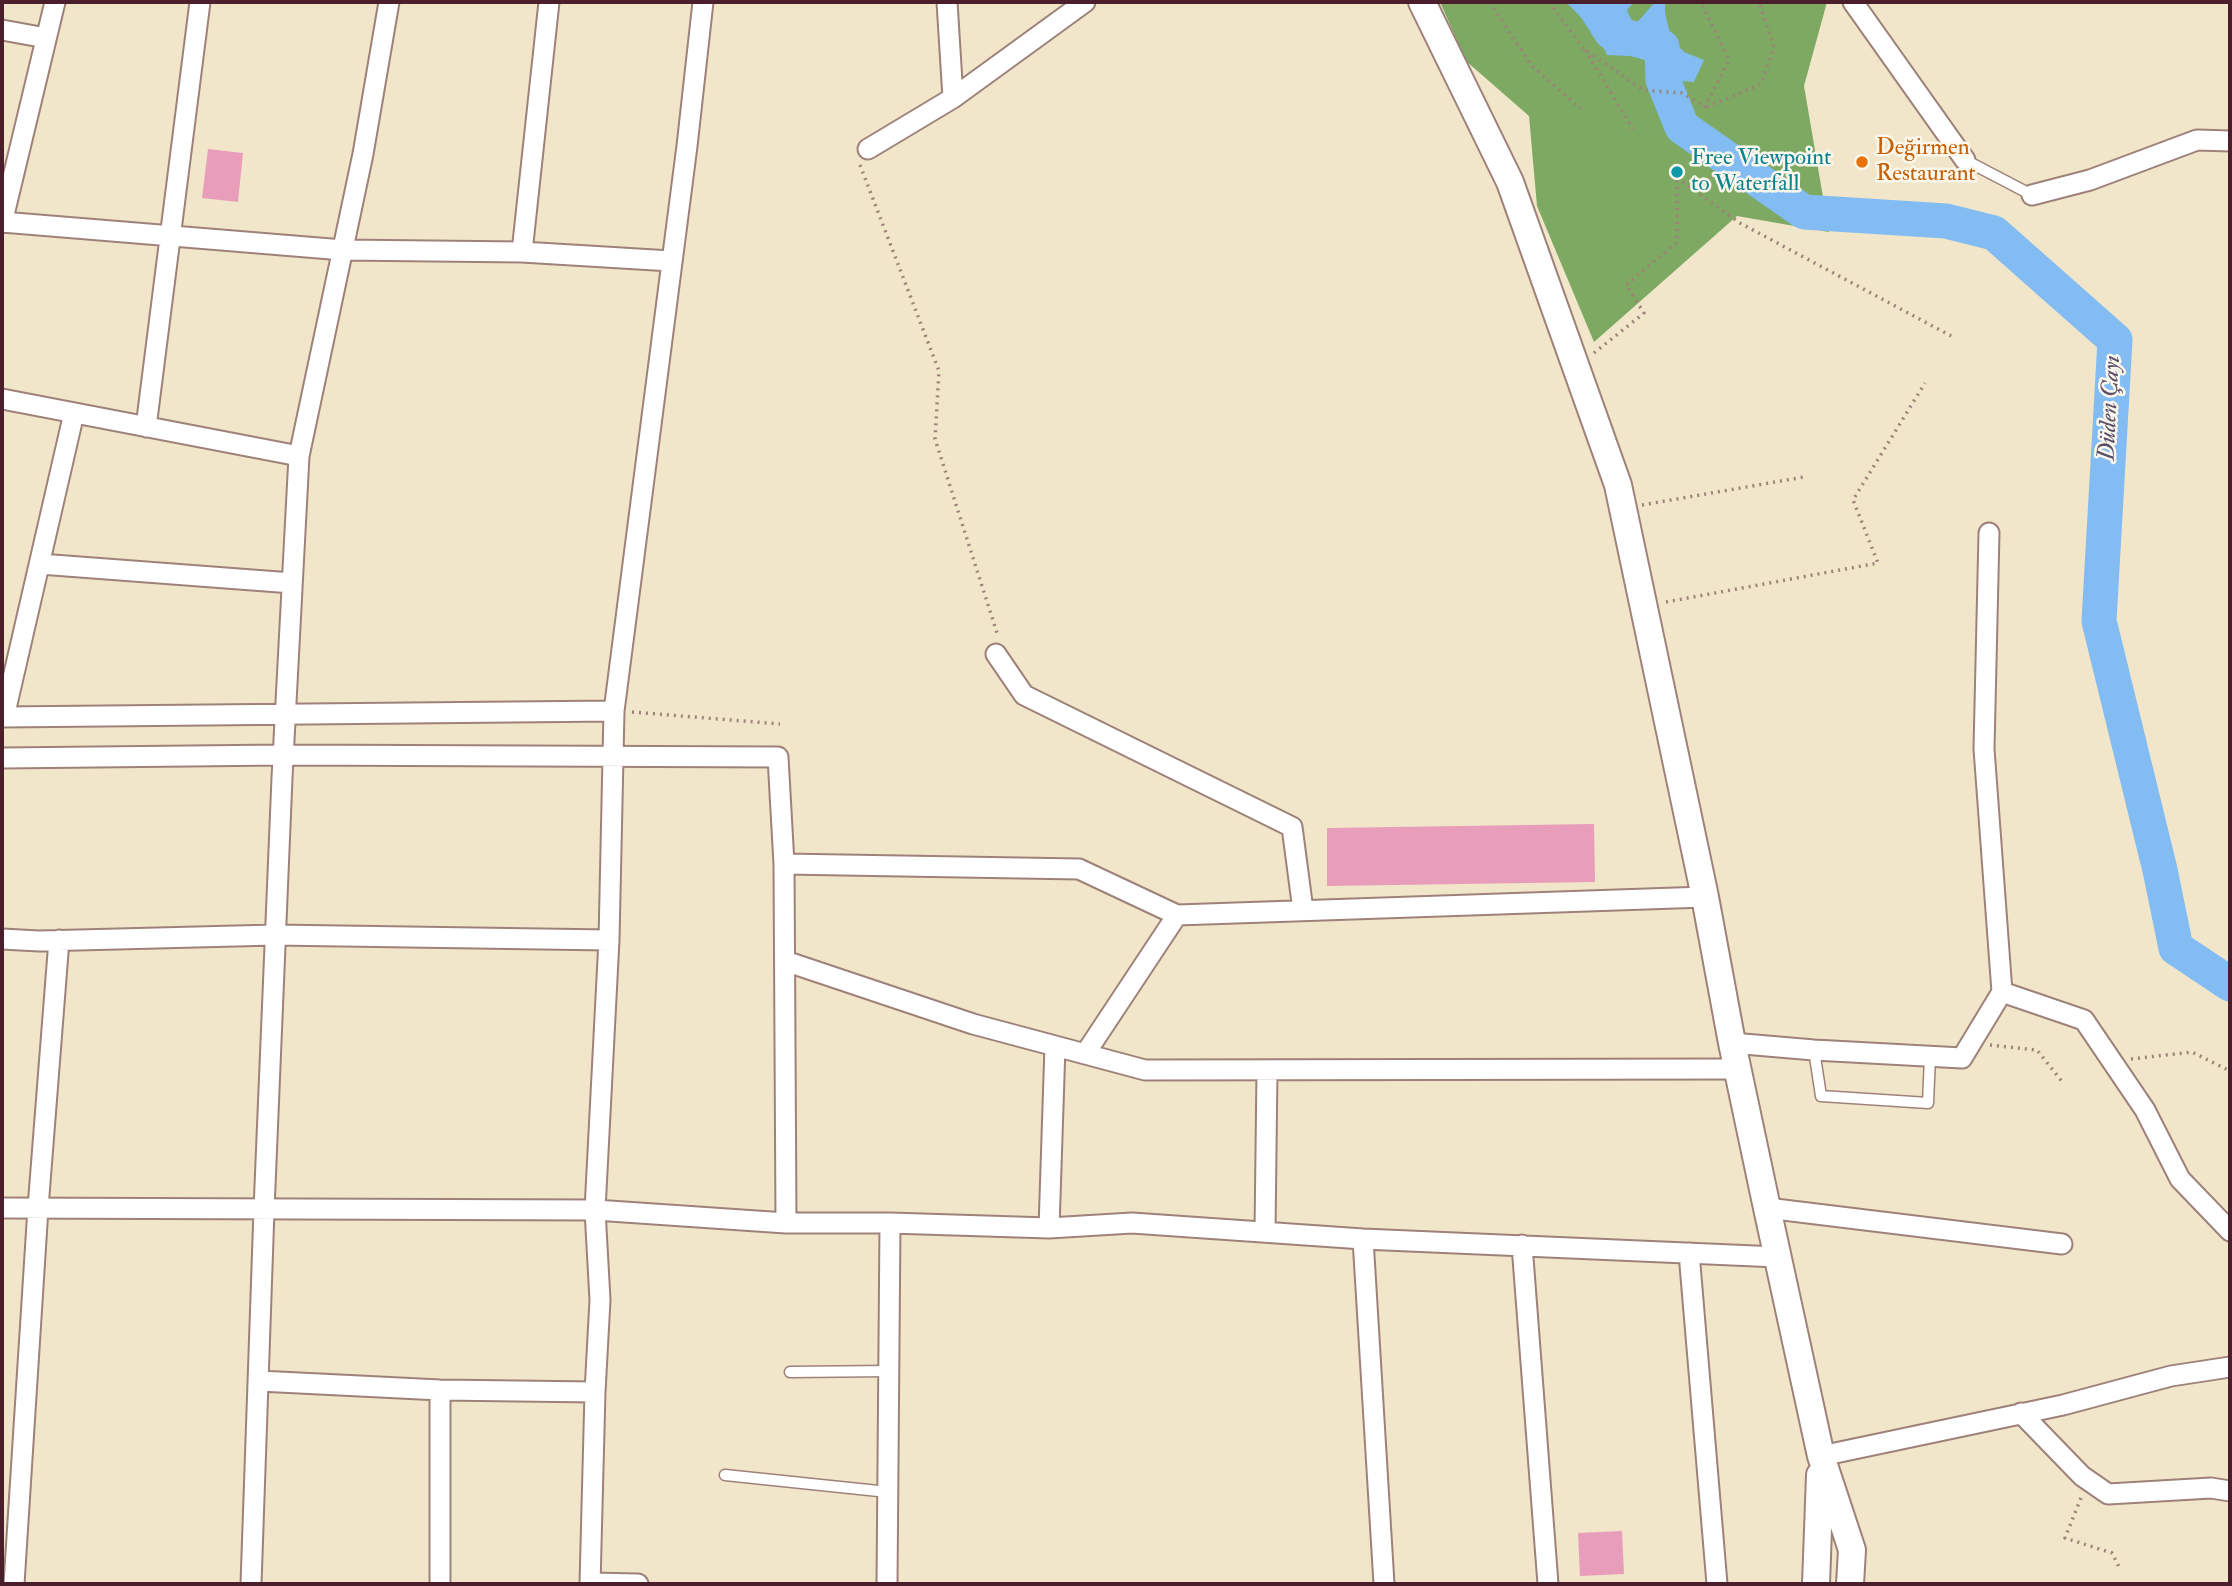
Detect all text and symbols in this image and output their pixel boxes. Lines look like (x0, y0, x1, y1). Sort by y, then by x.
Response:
place label: Değirmen Restaurant (1876, 135, 1976, 189)
place label: Free Viewpoint to Waterfall (1691, 145, 1831, 199)
marker: Değirmen Restaurant (1854, 154, 1870, 170)
marker: Free Viewpoint to Waterfall (1669, 164, 1685, 180)
water label: Düden Çayı (2094, 355, 2128, 461)

